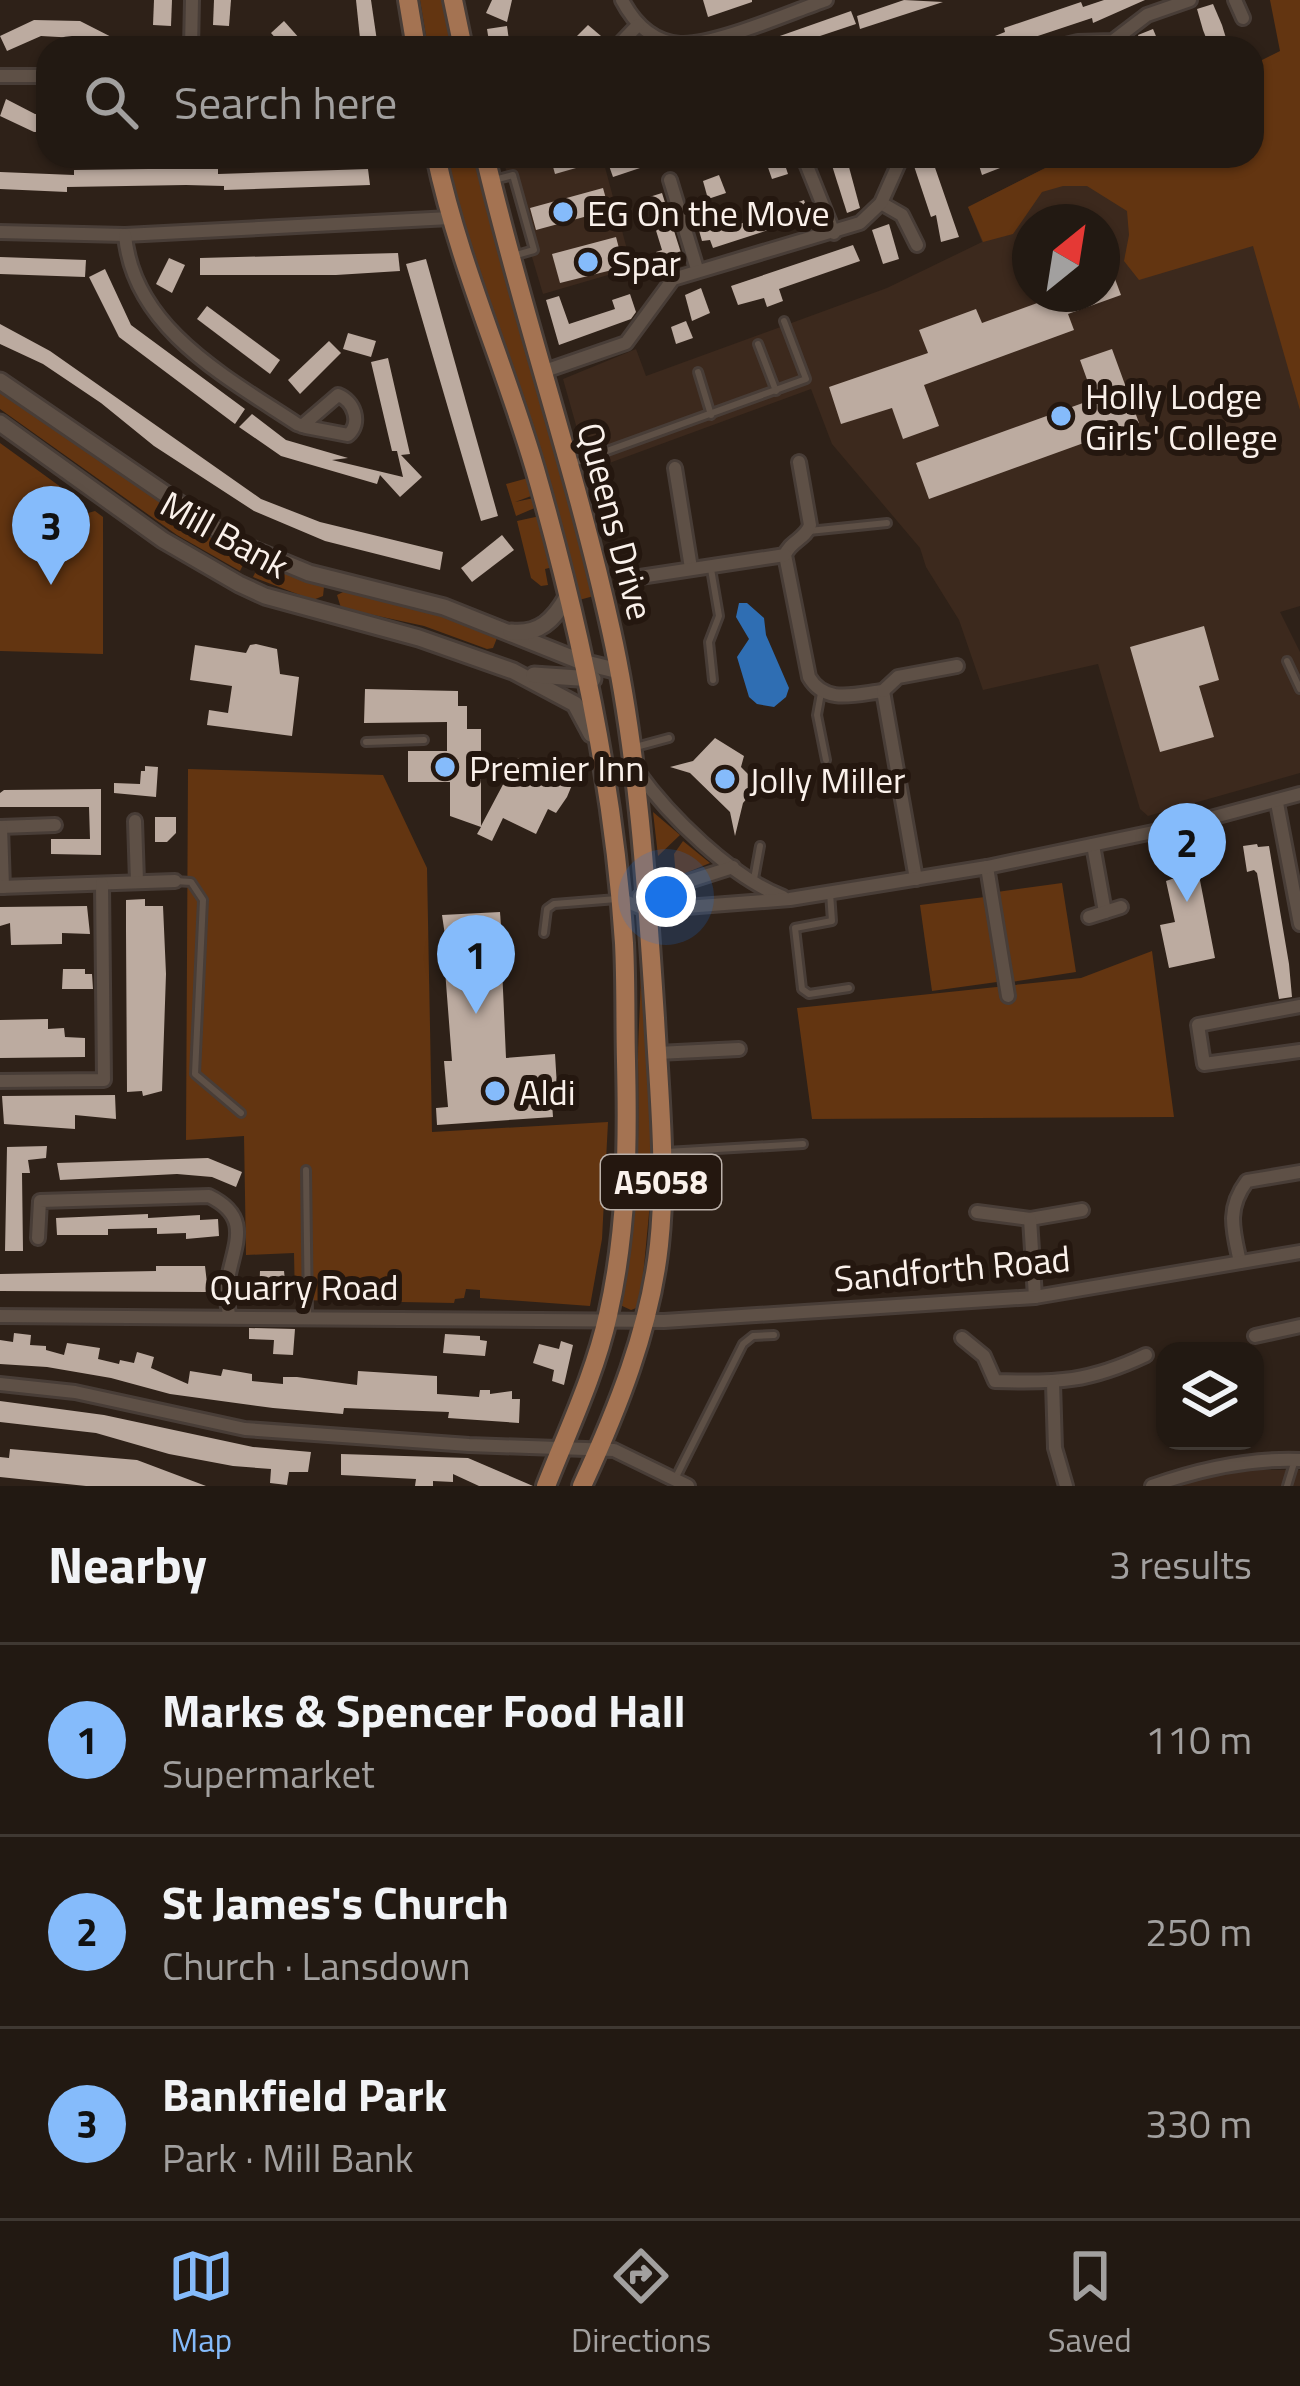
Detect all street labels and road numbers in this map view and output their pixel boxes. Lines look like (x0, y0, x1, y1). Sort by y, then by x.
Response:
street label: Queens Drive (563, 416, 669, 626)
street label: Mill Bank (151, 476, 299, 592)
road number: A5058 (601, 1155, 721, 1209)
street label: Sandforth Road (832, 1230, 1072, 1306)
street label: Quarry Road (209, 1259, 399, 1314)

